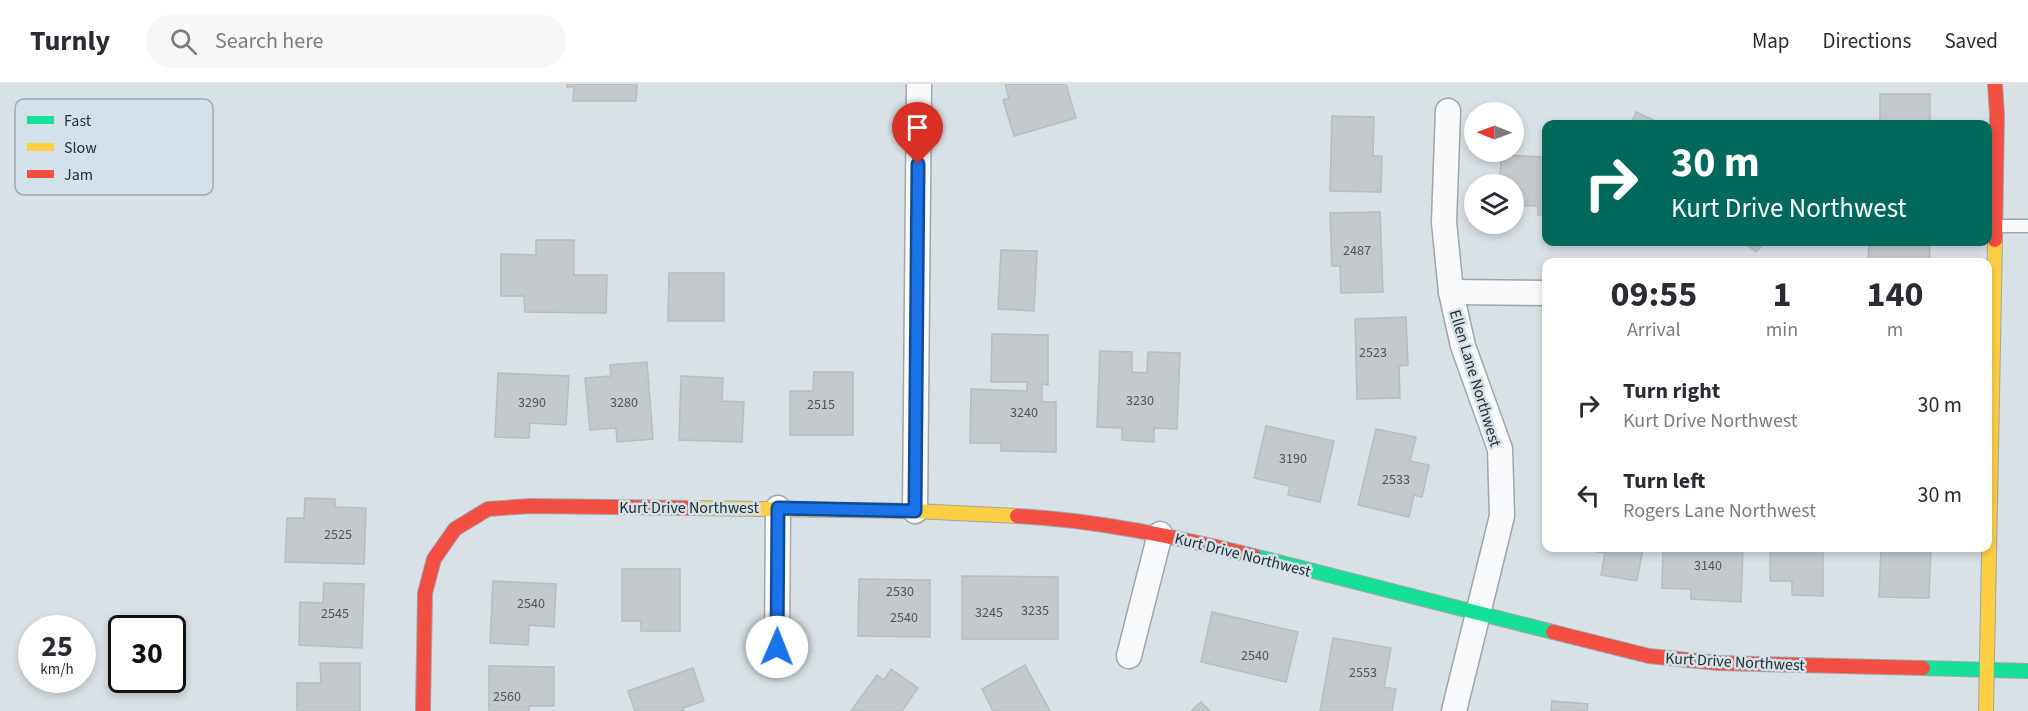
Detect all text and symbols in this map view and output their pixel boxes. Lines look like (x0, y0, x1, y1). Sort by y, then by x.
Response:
search box (146, 14, 566, 68)
text: Turnly (30, 21, 110, 61)
icon: search (167, 25, 200, 58)
text: Search here (215, 25, 324, 57)
text: Map (1752, 26, 1790, 56)
text: Directions (1823, 26, 1911, 56)
text: Saved (1944, 26, 1998, 56)
legend (15, 99, 213, 195)
pin (892, 102, 943, 164)
north arrow (1464, 102, 1524, 162)
map controls (1464, 102, 1524, 234)
text: Fast (64, 110, 92, 132)
icon: arrive (901, 111, 934, 144)
text: 30 m (1671, 133, 1760, 193)
text: Slow (64, 137, 97, 159)
icon: right (1572, 144, 1650, 222)
text: Jam (64, 164, 93, 186)
button: layers (1464, 174, 1524, 234)
text: Kurt Drive Northwest (1671, 189, 1907, 228)
house number: 2487 (1343, 241, 1371, 261)
text: 09:55 (1610, 269, 1697, 320)
text: 1 (1772, 269, 1791, 320)
text: 140 (1867, 269, 1924, 320)
street label: Ellen Lane Northwest (1444, 307, 1507, 450)
text: Arrival (1627, 316, 1681, 344)
text: min (1766, 316, 1798, 344)
text: m (1887, 316, 1903, 344)
house number: 2523 (1359, 343, 1387, 363)
text: Turn right (1623, 375, 1720, 407)
icon: right (1572, 389, 1605, 422)
text: 30 m (1917, 389, 1962, 421)
house number: 3230 (1126, 391, 1154, 411)
house number: 3290 (518, 393, 546, 413)
house number: 3280 (610, 393, 638, 413)
house number: 2515 (807, 395, 835, 415)
house number: 3240 (1010, 403, 1038, 423)
text: Kurt Drive Northwest (1623, 407, 1798, 435)
house number: 3190 (1279, 449, 1307, 469)
text: Turn left (1623, 465, 1705, 497)
house number: 2533 (1382, 470, 1410, 490)
icon: left (1572, 479, 1605, 512)
text: 30 m (1917, 479, 1962, 511)
street label: Kurt Drive Northwest (619, 497, 759, 519)
text: Rogers Lane Northwest (1623, 497, 1816, 525)
house number: 2525 (324, 525, 352, 545)
street label: Kurt Drive Northwest (1172, 527, 1314, 583)
house number: 3140 (1694, 556, 1722, 576)
house number: 2530 (886, 582, 914, 602)
house number: 2540 (517, 594, 545, 614)
house number: 3235 (1021, 601, 1049, 621)
house number: 3245 (975, 603, 1003, 623)
house number: 2545 (321, 604, 349, 624)
house number: 2540 (890, 608, 918, 628)
speed limit sign: 30 (108, 615, 186, 693)
position arrow (745, 615, 809, 679)
text: 25 (41, 625, 73, 668)
house number: 2540 (1241, 646, 1269, 666)
street label: Kurt Drive Northwest (1665, 647, 1806, 677)
text: km/h (40, 659, 74, 680)
house number: 2553 (1349, 663, 1377, 683)
house number: 2560 (493, 687, 521, 707)

